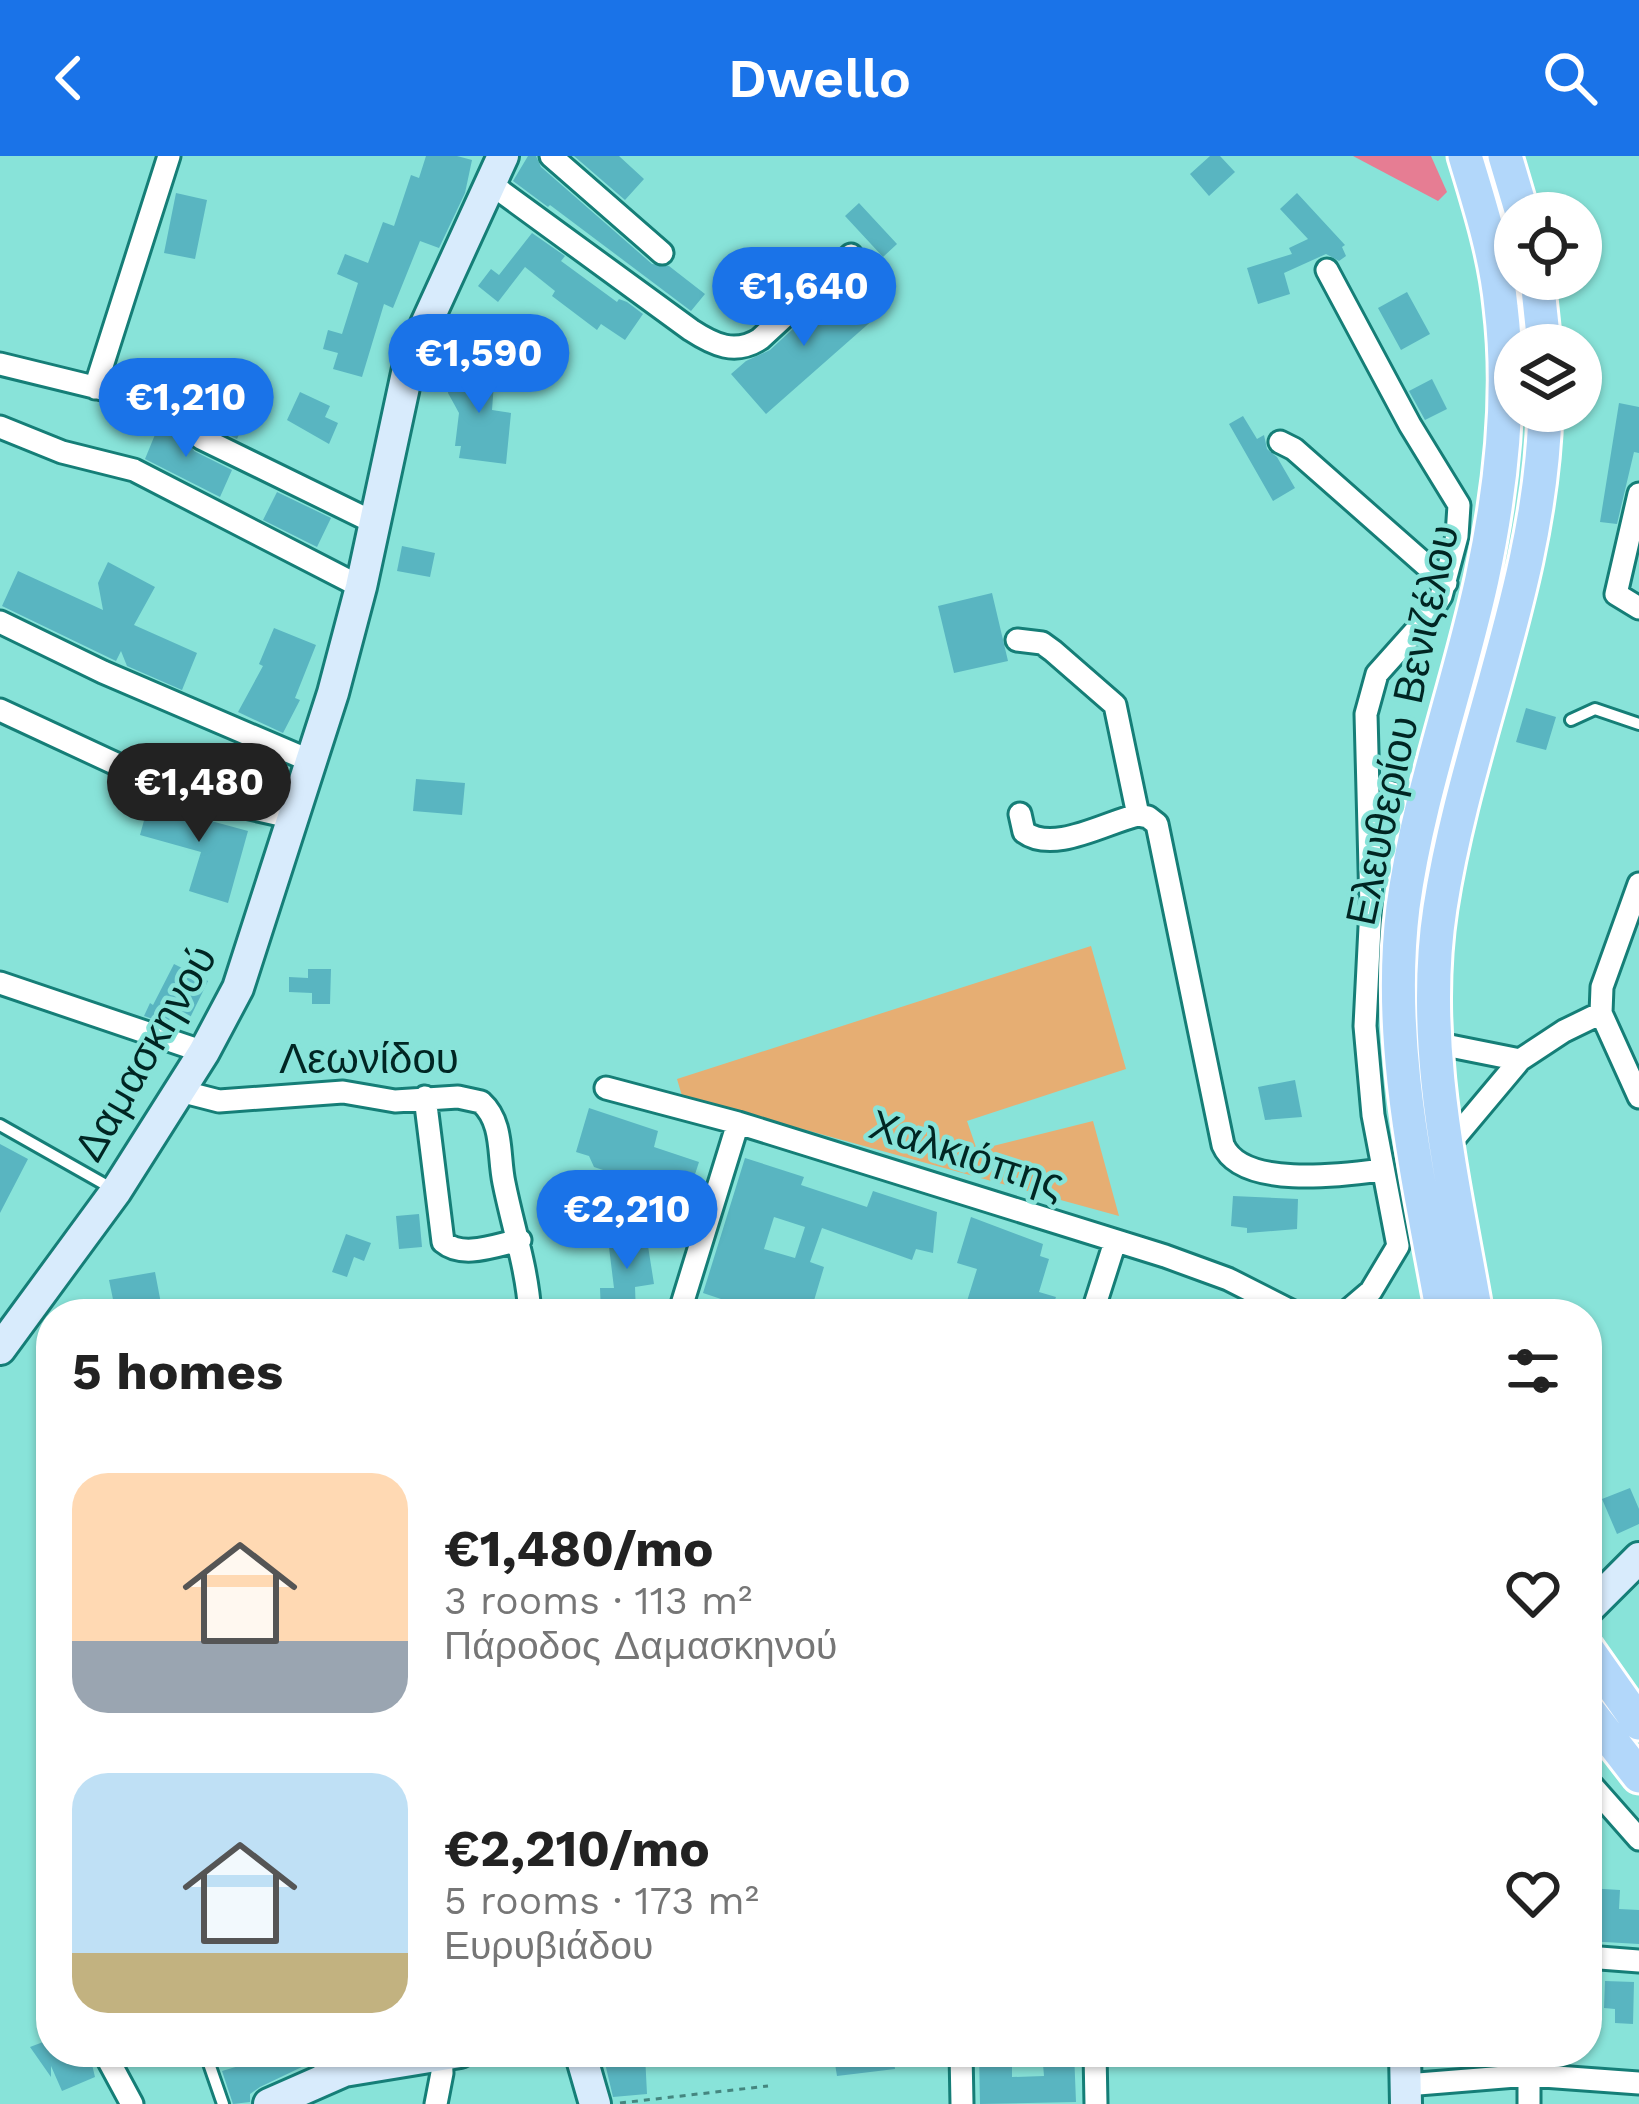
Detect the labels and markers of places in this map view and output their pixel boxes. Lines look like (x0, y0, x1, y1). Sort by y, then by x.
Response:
pin: €1,640 (706, 247, 902, 349)
pin: €1,590 (381, 314, 577, 416)
pin: €1,210 (88, 358, 284, 460)
pin: €1,480 (101, 743, 297, 845)
pin: €2,210 (529, 1170, 725, 1272)

